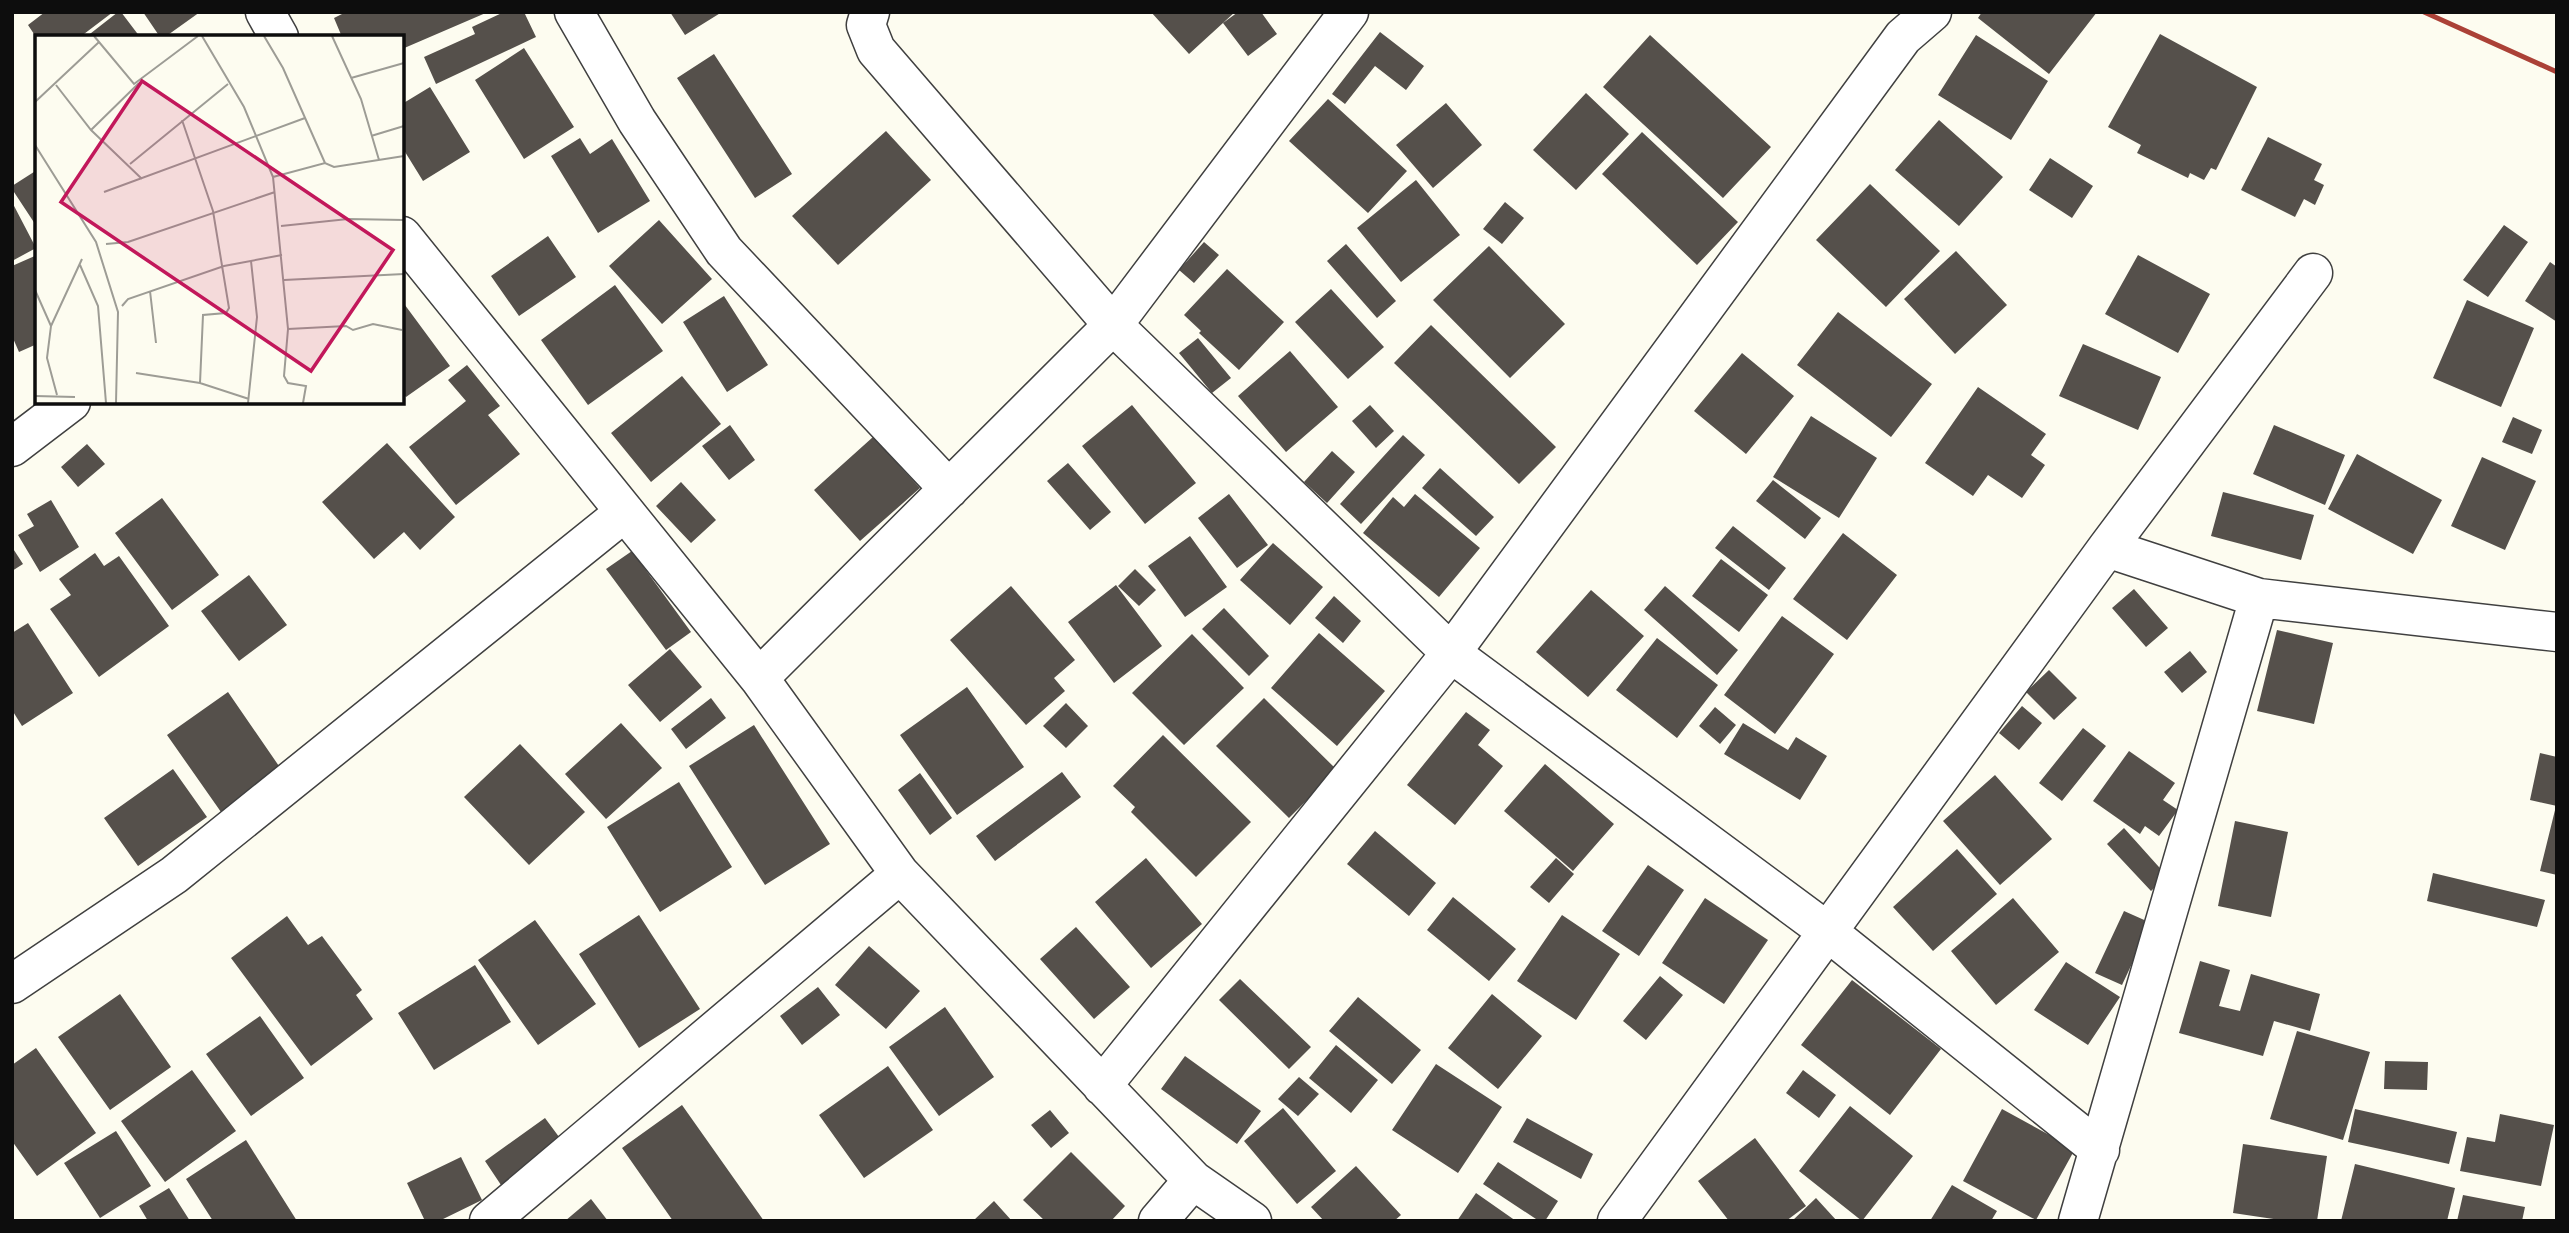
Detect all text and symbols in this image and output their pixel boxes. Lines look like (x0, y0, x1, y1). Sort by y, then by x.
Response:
inset map (35, 35, 404, 404)

